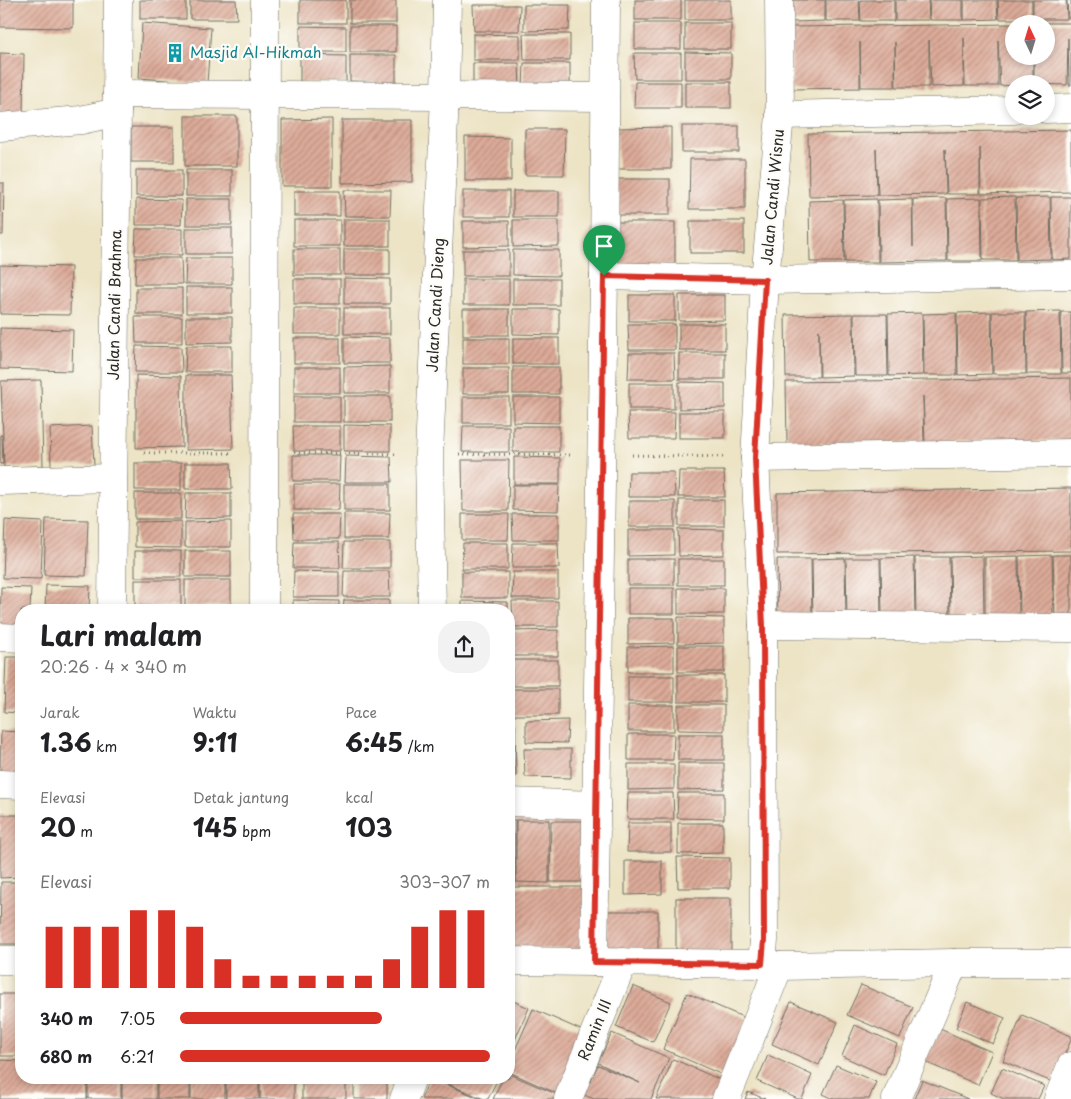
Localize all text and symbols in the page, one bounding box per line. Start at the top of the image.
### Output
north arrow [1005,15,1055,65]
map controls [1005,15,1055,125]
place label: Masjid Al-Hikmah [190,40,322,63]
building icon: Masjid Al-Hikmah [164,42,186,64]
button: layers [1005,75,1055,125]
street label: Jalan Candi Wisnu [754,128,789,266]
pin [583,225,625,276]
street label: Jalan Candi Brahma [101,229,126,380]
icon: arrive [590,232,618,260]
street label: Jalan Candi Dieng [419,237,450,373]
text: Lari malam [40,613,203,656]
button: share [438,621,490,673]
text: 20:26 · 4 × 340 m [40,654,187,678]
text: Jarak [40,702,80,723]
text: Waktu [193,702,237,723]
text: Pace [345,702,377,723]
text: 1.36 [40,723,92,761]
text: 9:11 [193,723,238,761]
text: 6:45 [345,723,403,761]
text: km [92,736,117,757]
text: /km [403,736,435,757]
text: Elevasi [40,787,86,808]
text: Detak jantung [193,787,289,808]
text: kcal [345,787,373,808]
text: 20 [40,808,76,846]
text: 145 [193,808,238,846]
text: 103 [345,808,392,846]
text: m [76,821,93,842]
text: bpm [238,821,271,842]
text: Elevasi [40,869,92,893]
text: 303–307 m [399,869,490,893]
street label: Ramin III [571,995,616,1064]
text: 340 m [40,1006,93,1030]
text: 7:05 [120,1006,155,1030]
text: 680 m [40,1044,92,1068]
text: 6:21 [120,1044,154,1068]

